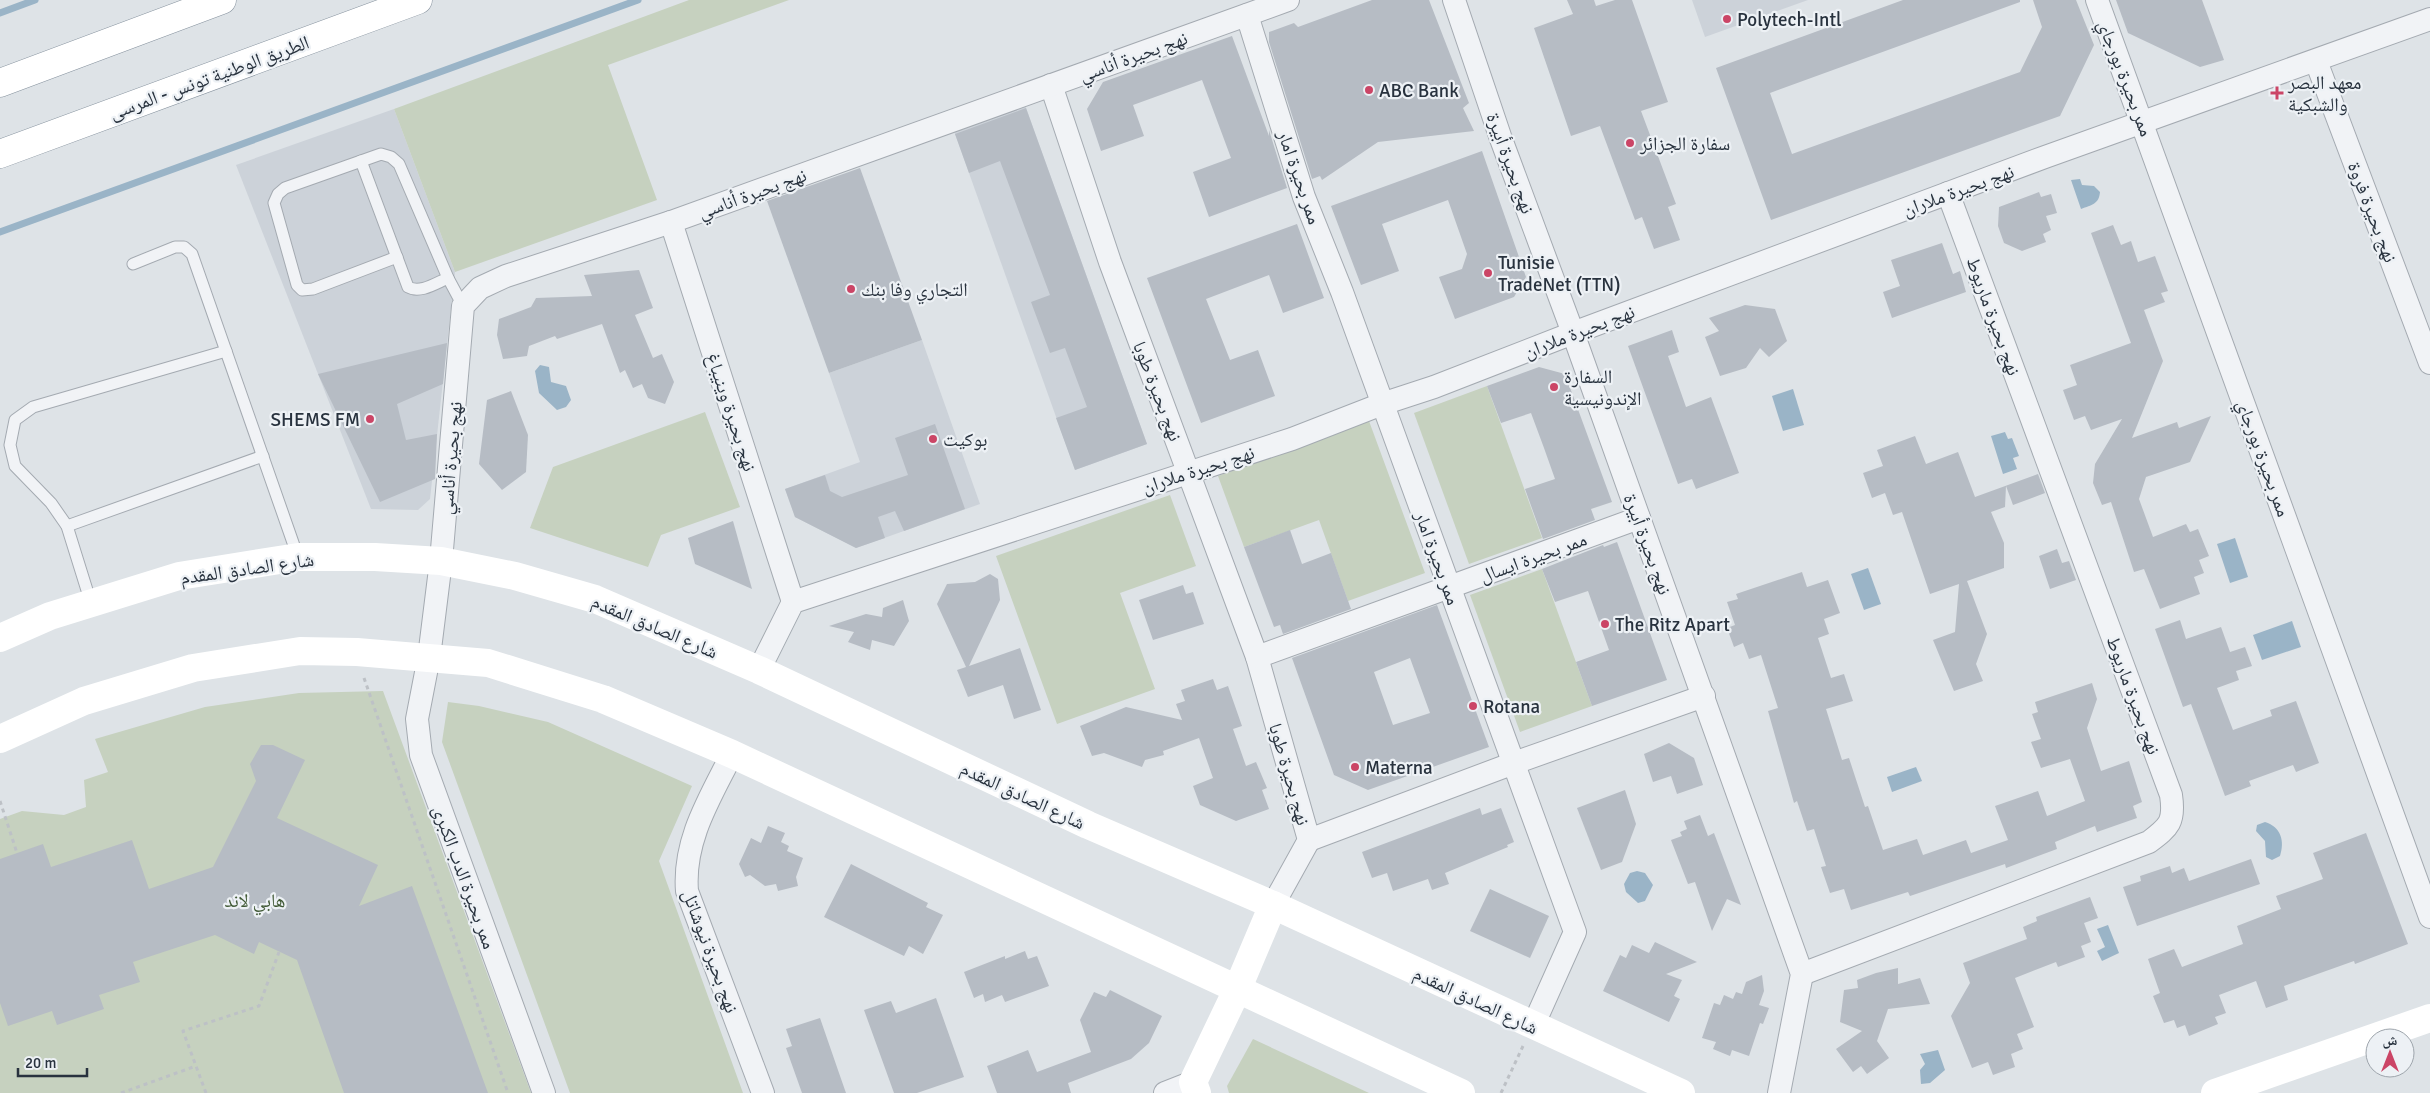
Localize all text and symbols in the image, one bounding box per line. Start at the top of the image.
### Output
place label: Polytech-Intl [1737,8,1842,32]
marker: Polytech-Intl [1721,13,1733,25]
street label: ممر بحيرة بورجاي [2089,17,2158,141]
street label: نهج بحيرة أناسي [1076,26,1192,90]
street label: الطريق الوطنية تونس - المرسى [106,31,312,125]
place label: معهد البصر والشبكية [2287,71,2362,117]
place label: ABC Bank [1379,79,1459,103]
marker: ABC Bank [1363,84,1375,96]
marker: معهد البصر والشبكية [2270,86,2284,100]
street label: نهج بحيرة أبيرة [1481,110,1539,217]
street label: ممر بحيرة امار [1271,126,1326,228]
place label: سفارة الجزائر [1639,132,1730,156]
marker: سفارة الجزائر [1624,137,1636,149]
street label: نهج بحيرة فروة [2342,159,2402,266]
street label: نهج بحيرة ملاران [1899,160,2017,222]
street label: نهج بحيرة أناسي [695,163,811,227]
place label: Tunisie TradeNet (TTN) [1498,251,1620,297]
street label: نهج بحيرة ماريوط [1961,254,2026,379]
marker: Tunisie TradeNet (TTN) [1482,267,1494,279]
place label: التجاري وفا بنك [861,278,968,305]
marker: التجاري وفا بنك [845,283,857,295]
street label: نهج بحيرة ملاران [1521,300,1638,364]
street label: نهج بحيرة طوبا [1127,338,1187,445]
street label: نهج بحيرة وينيباغ [701,350,762,475]
place label: السفارة الإندونيسية [1564,365,1642,411]
marker: السفارة الإندونيسية [1548,381,1560,393]
street label: ممر بحيرة بورجاي [2228,397,2295,521]
street label: نهج بحيرة أناسي [434,400,471,516]
place label: SHEMS FM [271,408,360,432]
marker: SHEMS FM [364,413,376,425]
place label: بوكيت [943,428,987,452]
marker: بوكيت [927,433,939,445]
street label: نهج بحيرة ملاران [1139,440,1258,499]
street label: نهج بحيرة أبيرة [1618,491,1676,598]
street label: ممر بحيرة امار [1409,507,1465,609]
street label: ممر بحيرة ايسال [1476,527,1590,588]
street label: شارع الصادق المقدم [179,548,316,591]
street label: شارع الصادق المقدم [587,590,721,665]
place label: The Ritz Apart [1615,613,1730,637]
marker: The Ritz Apart [1599,618,1611,630]
street label: نهج بحيرة ماريوط [2101,633,2166,758]
place label: Rotana [1483,695,1540,719]
marker: Rotana [1467,700,1479,712]
street label: نهج بحيرة طوبا [1263,720,1315,828]
place label: Materna [1365,756,1433,780]
street label: شارع الصادق المقدم [956,757,1089,836]
marker: Materna [1349,761,1361,773]
street label: ممر بحيرة الدب الكبرى [427,802,501,953]
street label: نهج بحيرة نيوشاتل [677,886,744,1016]
park label: هابي لاند [225,889,286,916]
street label: شارع الصادق المقدم [1409,962,1542,1041]
north arrow [2365,1028,2415,1078]
text: ش [2383,1032,2398,1049]
scale bar [18,1046,86,1078]
text: 20 m [25,1054,56,1072]

